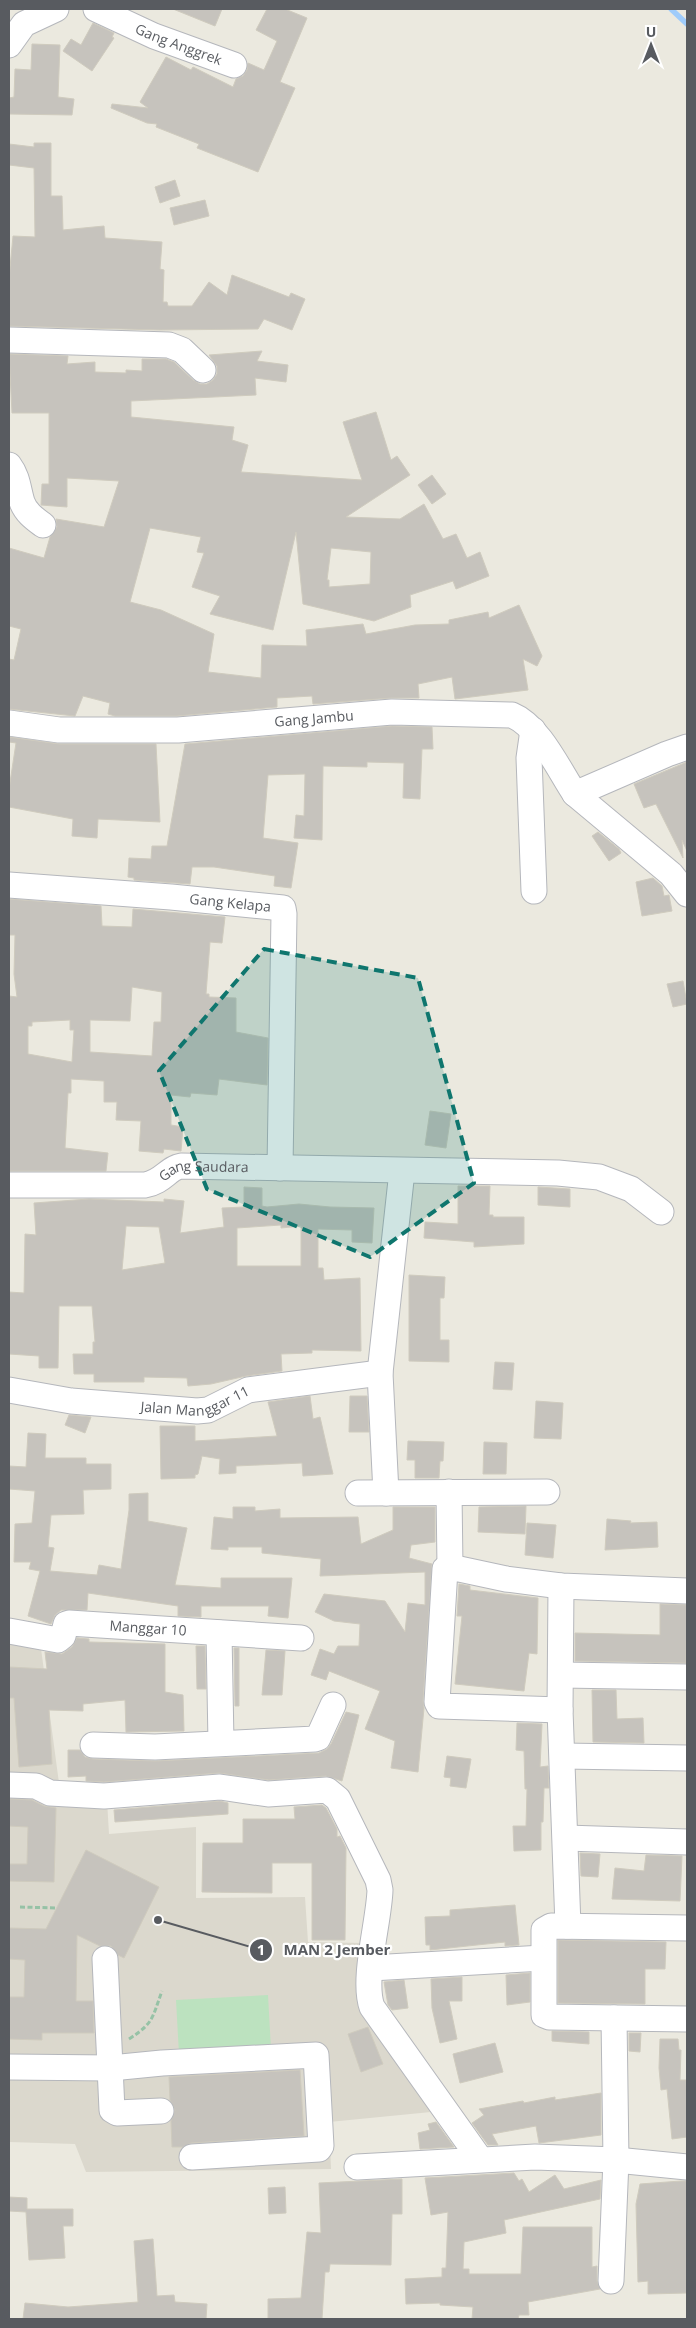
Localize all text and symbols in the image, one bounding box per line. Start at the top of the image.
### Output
street label: Gang Anggrek [132,19,225,69]
north arrow [626,20,676,70]
text: U [646,22,656,41]
street label: Gang Jambu [274,705,354,731]
street label: Gang Kelapa [189,889,272,916]
street label: Gang Saudara [154,1156,249,1185]
street label: Jalan Manggar 11 [138,1381,252,1420]
street label: Manggar 10 [109,1616,187,1640]
callout: MAN 2 Jember [248,1935,400,1965]
text: 1 [257,1939,265,1959]
text: MAN 2 Jember [284,1939,391,1959]

